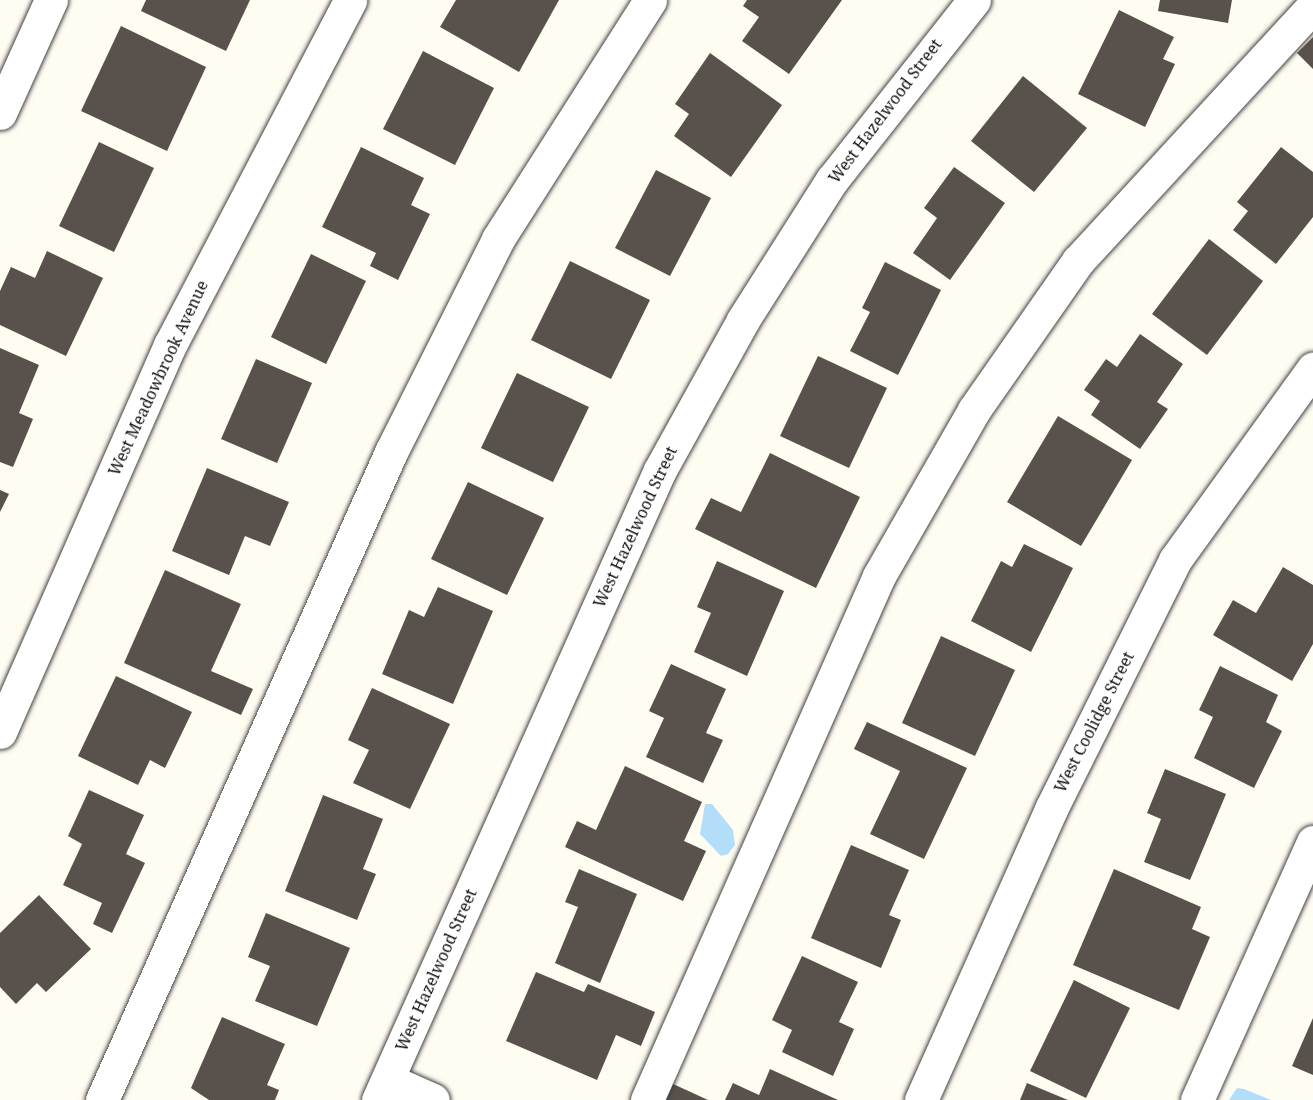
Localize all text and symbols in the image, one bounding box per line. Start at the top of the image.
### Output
street label: West Hazelwood Street [824,35,946,187]
street label: West Meadowbrook Avenue [104,277,212,479]
street label: West Hazelwood Street [589,443,681,611]
street label: West Coolidge Street [1050,648,1138,796]
street label: West Hazelwood Street [392,886,480,1054]

